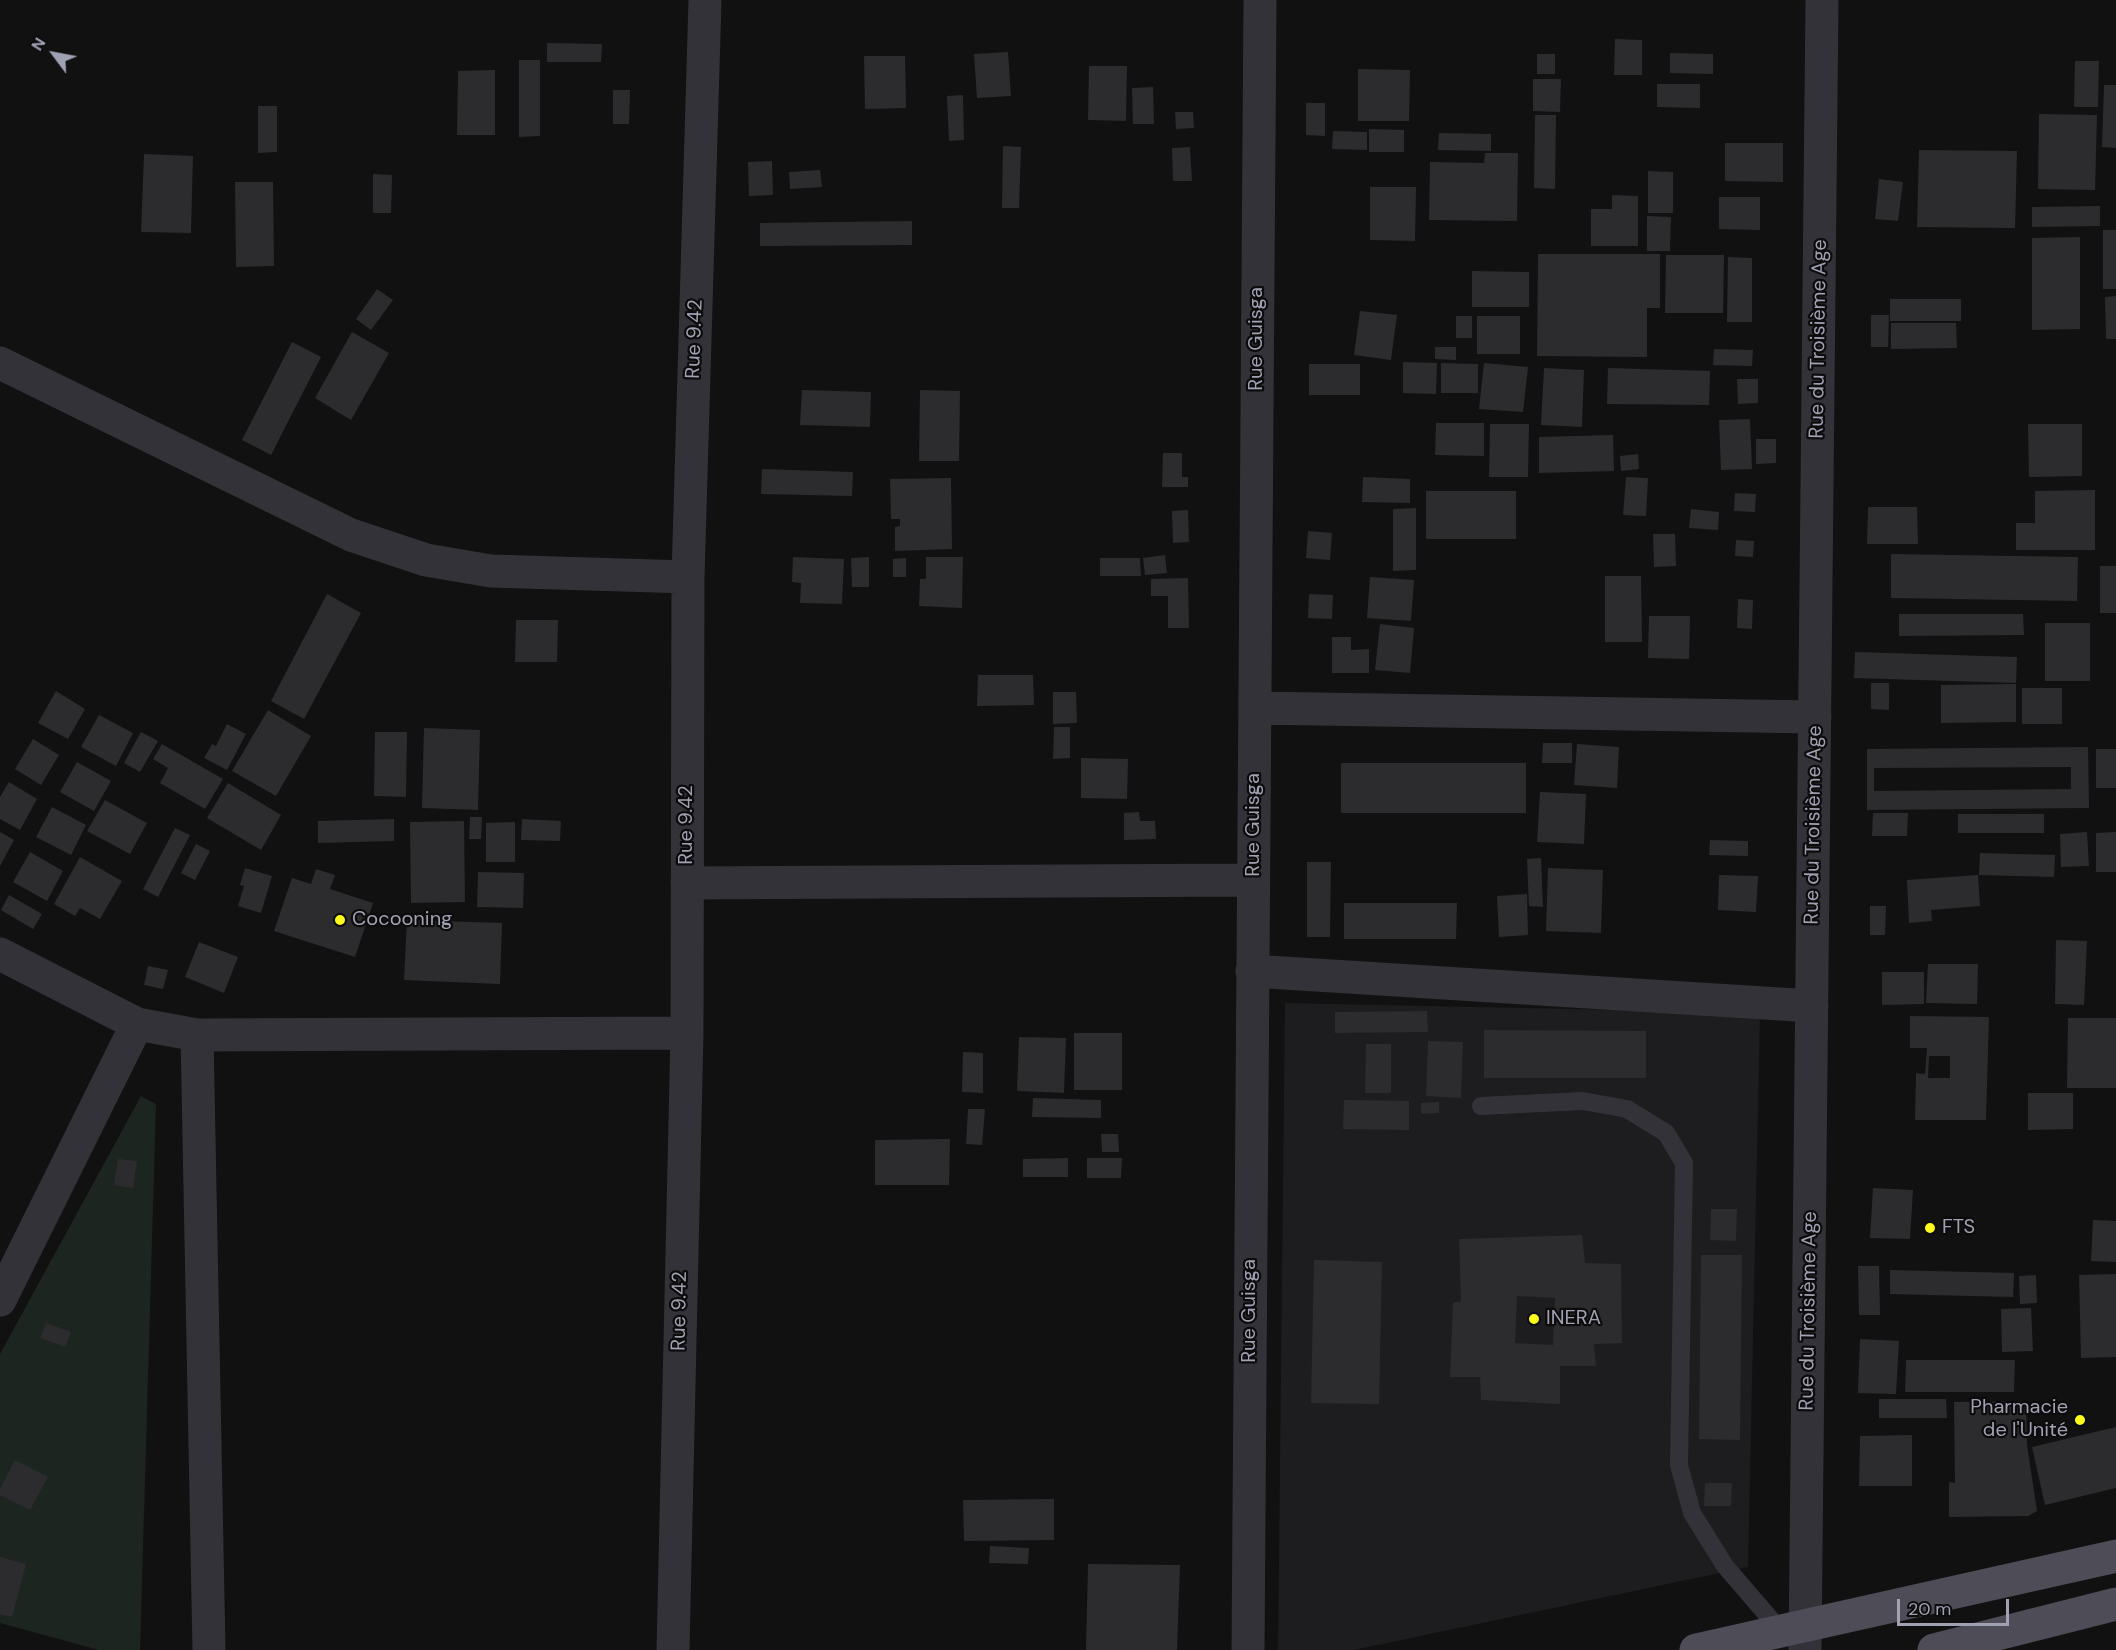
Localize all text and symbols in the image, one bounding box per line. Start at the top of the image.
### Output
north arrow [24,24,84,84]
text: N [26,34,50,55]
street label: Rue du Troisième Age [1805,239,1833,439]
street label: Rue Guisga [1245,287,1269,391]
street label: Rue 9.42 [682,299,708,379]
street label: Rue du Troisième Age [1800,725,1828,925]
street label: Rue Guisga [1242,773,1266,877]
street label: Rue 9.42 [675,785,699,865]
place label: Cocooning [352,908,452,932]
marker: Cocooning [333,913,347,927]
street label: Rue du Troisième Age [1795,1211,1823,1411]
place label: FTS [1942,1216,1975,1240]
marker: FTS [1923,1221,1937,1235]
street label: Rue Guisga [1238,1259,1262,1363]
street label: Rue 9.42 [667,1271,693,1351]
place label: INERA [1546,1307,1601,1331]
marker: INERA [1527,1312,1541,1326]
place label: Pharmacie de l'Unité [1970,1396,2068,1443]
marker: Pharmacie de l'Unité [2073,1413,2087,1427]
scale bar [1900,1587,2012,1625]
text: 20 m [1908,1597,1951,1621]

